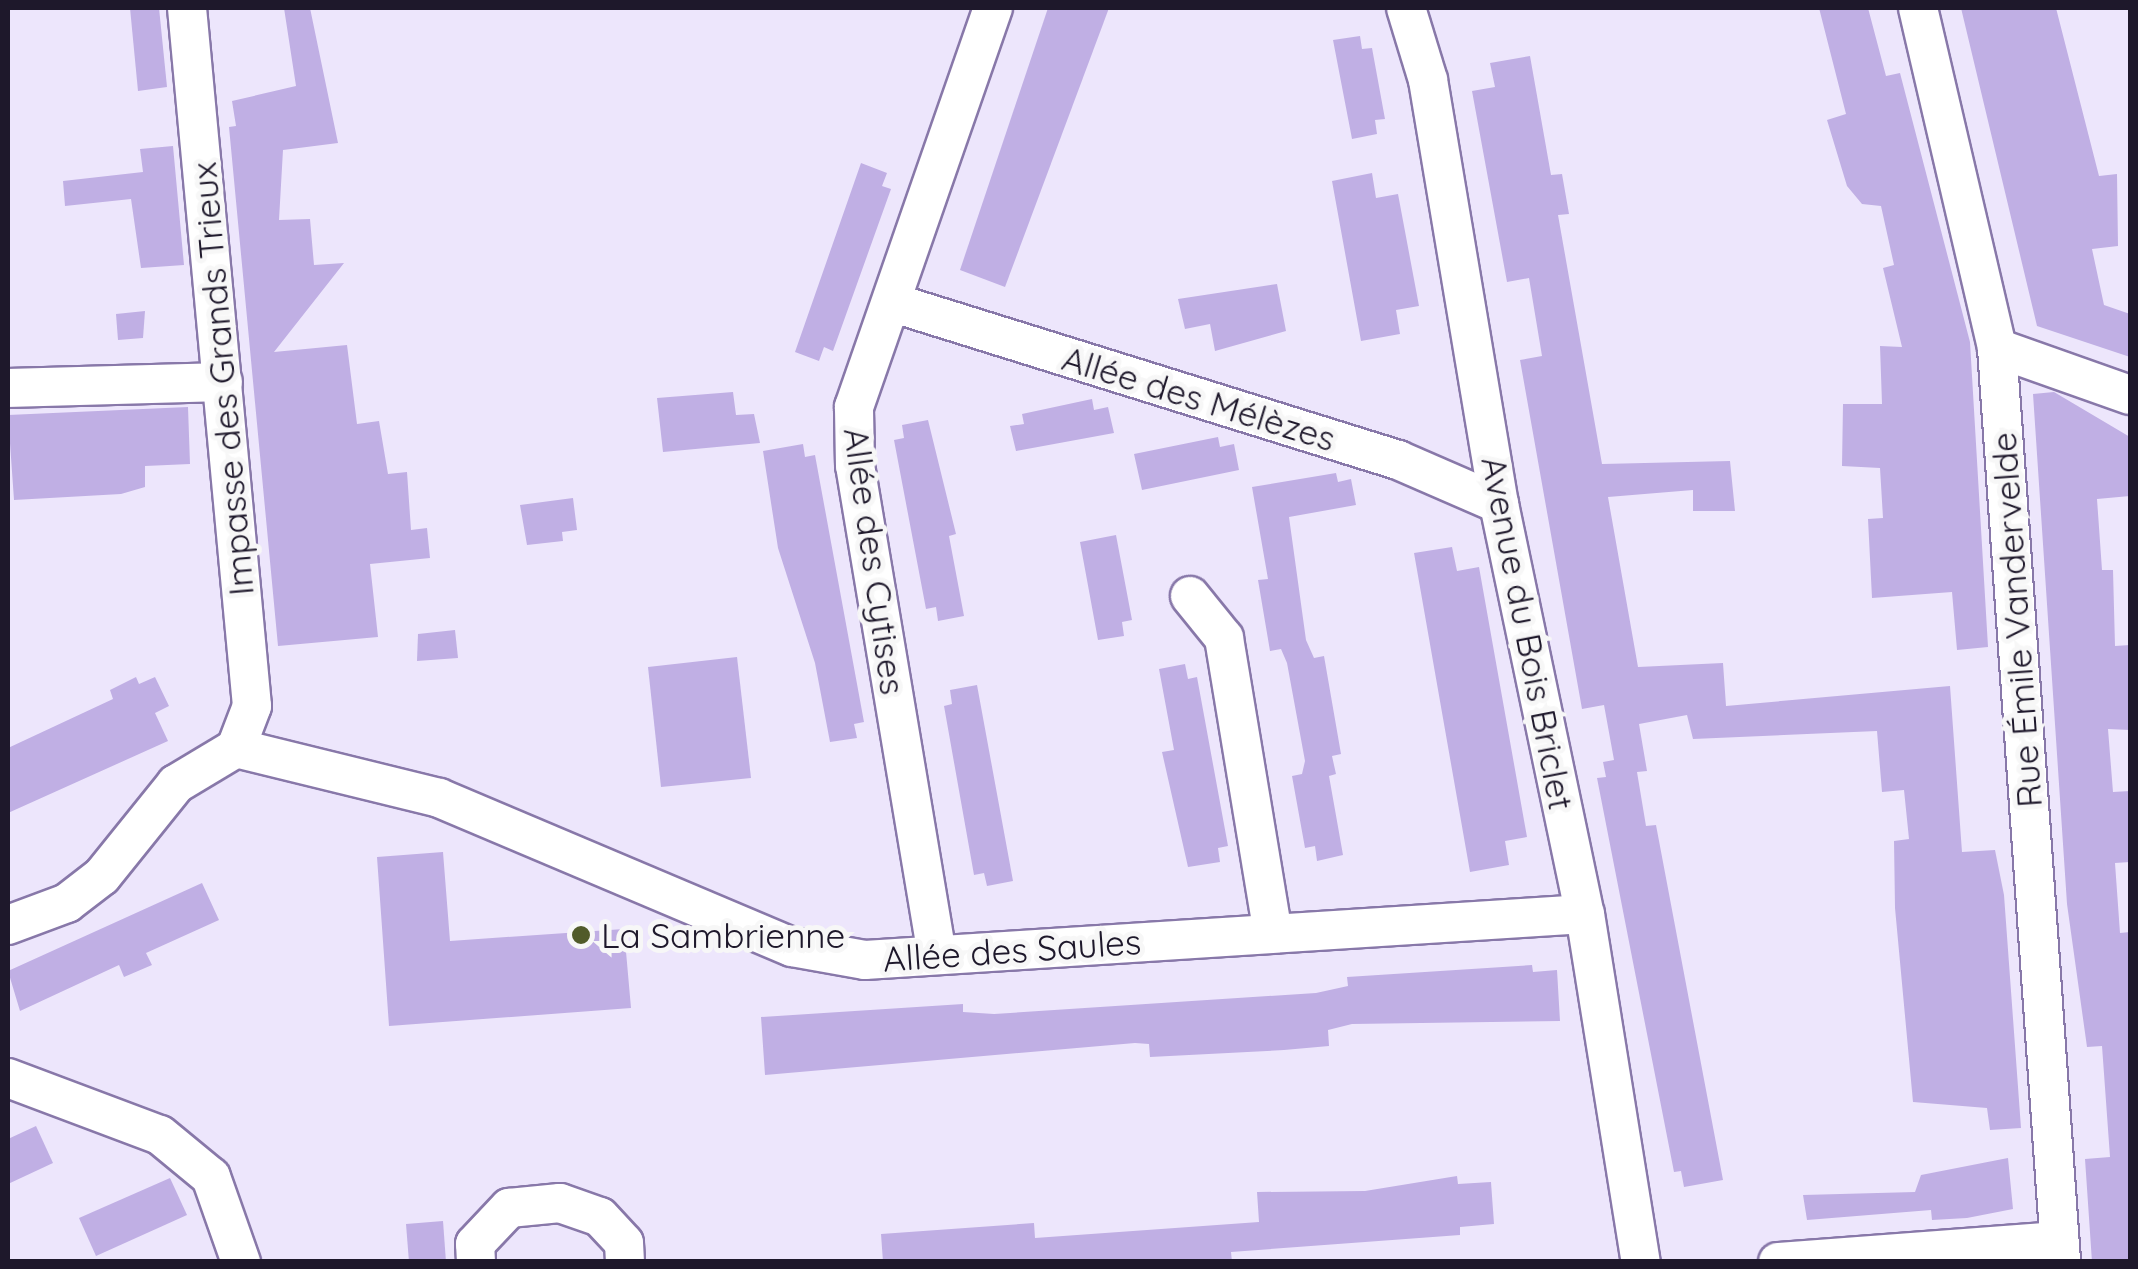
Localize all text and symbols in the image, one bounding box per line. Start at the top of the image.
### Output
street label: Impasse des Grands Trieux [182,161,262,597]
street label: Allée des Mélèzes [1057,337,1341,459]
street label: Allée des Cytises [835,425,915,697]
street label: Rue Émile Vandervelde [1982,431,2050,809]
street label: Avenue du Bois Briclet [1473,453,1583,813]
place label: La Sambrienne [601,914,845,956]
street label: Allée des Saules [881,920,1143,980]
marker: La Sambrienne [570,924,592,946]

